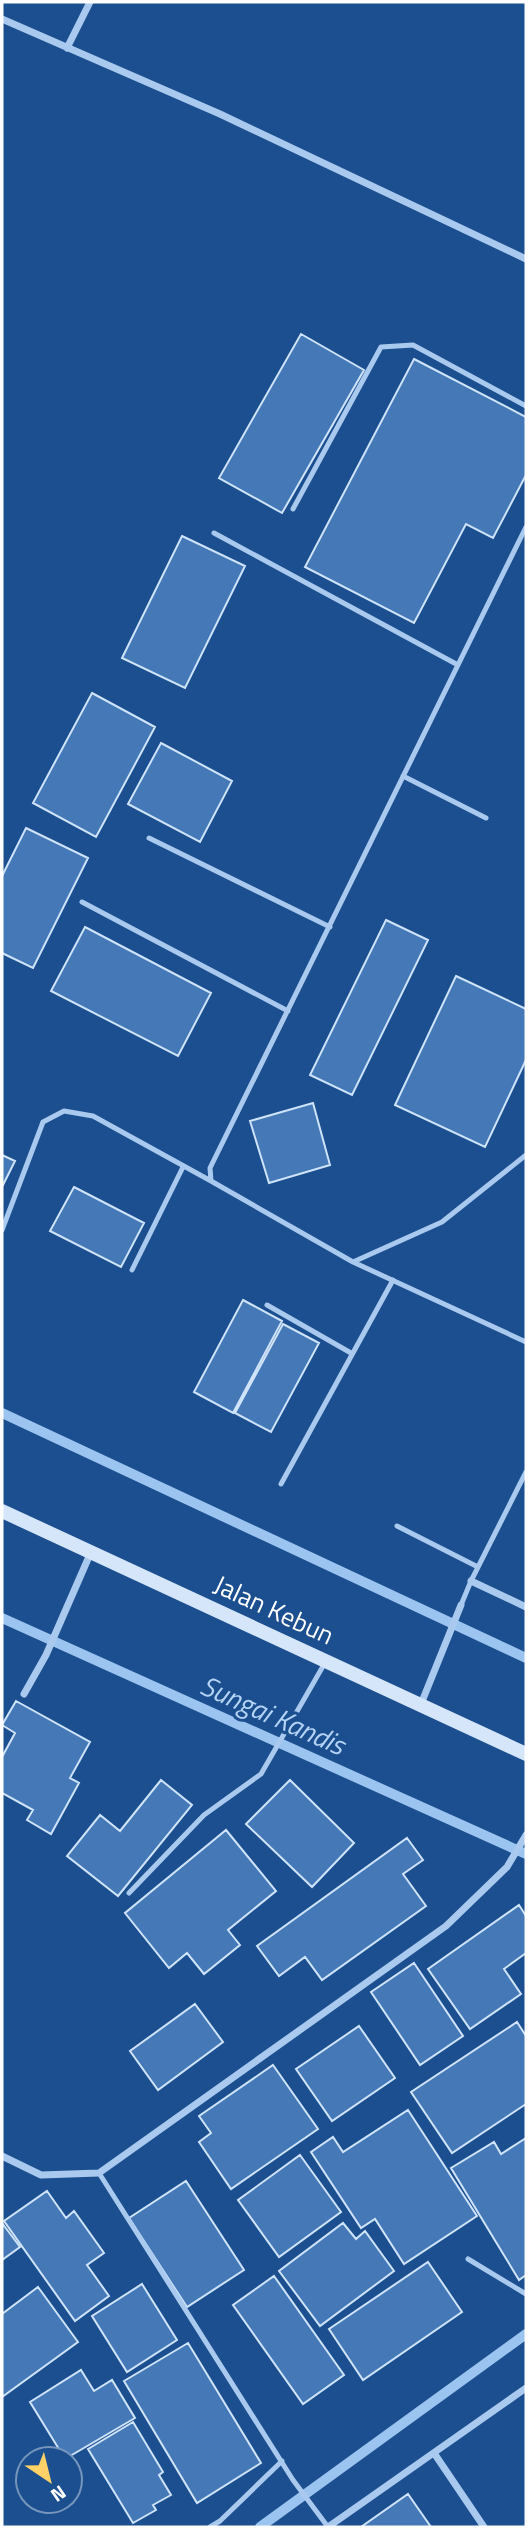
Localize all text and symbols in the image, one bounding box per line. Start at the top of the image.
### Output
street label: Jalan Kebun [208,1565,341,1654]
water label: Sungai Kandis [194,1663,354,1766]
north arrow [14,2445,84,2515]
text: N [45,2479,73,2510]

